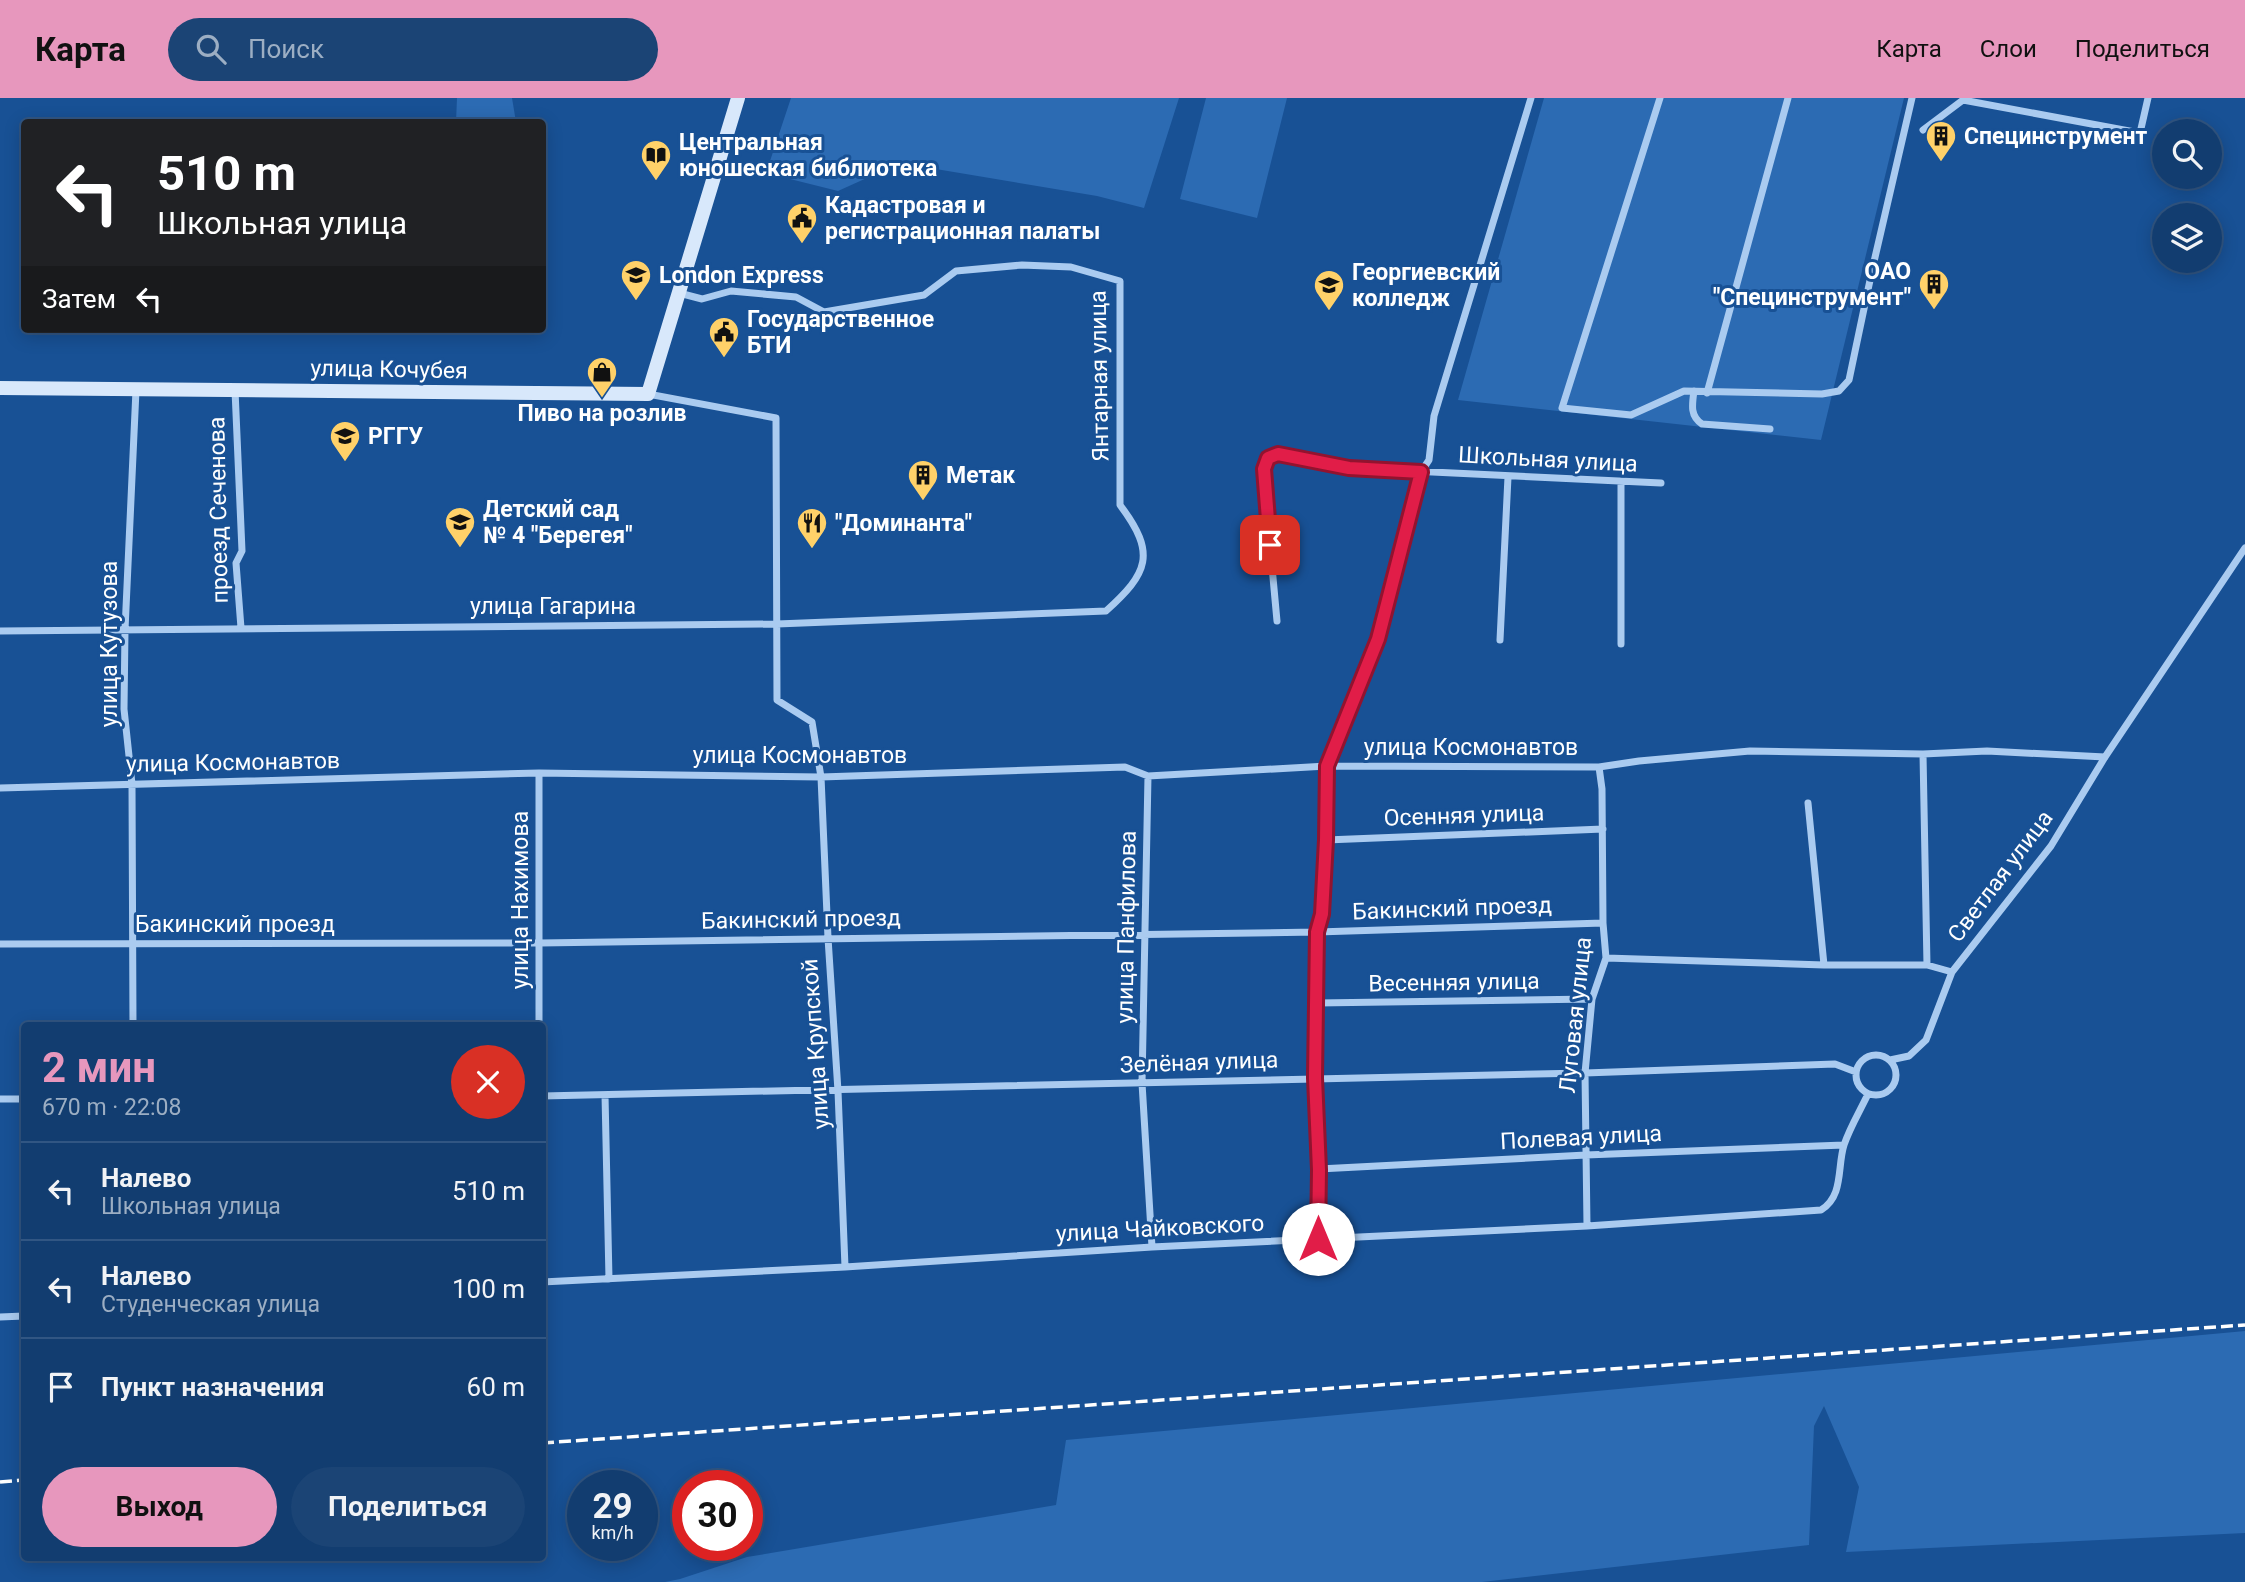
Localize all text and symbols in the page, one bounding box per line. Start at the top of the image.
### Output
search box [168,18,658,81]
text: Карта [35,30,126,69]
icon: search [192,30,230,68]
text: Поиск [248,34,324,64]
text: Карта [1876,35,1942,63]
text: Слои [1980,35,2037,63]
text: Поделиться [2075,35,2210,63]
building icon: Специнструмент [1924,119,1958,163]
map controls [2152,119,2222,273]
button: search [2152,119,2222,189]
place label: Специнструмент [1964,123,2148,150]
place label: Центральная юношеская библиотека [679,129,937,182]
library icon: Центральная юношеская библиотека [639,138,673,182]
text: 510 m [157,145,296,202]
icon: left [42,147,133,238]
place label: Кадастровая и регистрационная палаты [825,192,1100,245]
public building icon: Кадастровая и регистрационная палаты [785,201,819,245]
button: layers [2152,203,2222,273]
text: Школьная улица [157,204,407,242]
school or university icon: London Express [619,258,653,302]
place label: ОАО "Специнструмент" [1713,258,1911,311]
place label: Георгиевский колледж [1352,259,1500,312]
place label: London Express [659,262,824,289]
building icon: ОАО "Специнструмент" [1917,267,1951,311]
school or university icon: Георгиевский колледж [1312,268,1346,312]
icon: left [130,280,168,318]
text: Затем [42,284,116,314]
street label: Янтарная улица [1085,290,1114,462]
place label: Государственное БТИ [747,306,934,359]
public building icon: Государственное БТИ [707,315,741,359]
street label: улица Кочубея [310,355,468,384]
shop icon: Пиво на розлив [585,355,619,399]
place label: Пиво на розлив [518,400,686,427]
street label: проезд Сеченова [203,416,234,604]
school or university icon: РГГУ [328,419,362,463]
place label: РГГУ [368,423,423,450]
street label: Школьная улица [1457,441,1638,478]
building icon: Метак [906,458,940,502]
place label: Метак [946,462,1015,489]
place label: Детский сад № 4 "Берегея" [483,496,633,549]
school or university icon: Детский сад № 4 "Берегея" [443,505,477,549]
restaurant icon: "Доминанта" [795,506,829,550]
place label: "Доминанта" [835,510,972,537]
pin [1240,515,1300,575]
icon: arrive [1251,526,1289,564]
street label: улица Кутузова [96,561,123,727]
street label: улица Гагарина [470,593,636,620]
street label: улица Космонавтов [1364,734,1578,761]
street label: улица Космонавтов [693,742,907,769]
street label: улица Космонавтов [126,747,340,778]
street label: Осенняя улица [1383,799,1545,832]
street label: Светлая улица [1942,805,2059,947]
street label: улица Нахимова [507,811,534,989]
street label: улица Панфилова [1111,830,1142,1024]
street label: Бакинский проезд [1352,892,1552,925]
street label: Бакинский проезд [701,904,901,935]
street label: Бакинский проезд [135,911,335,938]
street label: Луговая улица [1554,936,1597,1094]
street label: улица Крупской [796,958,835,1130]
street label: Весенняя улица [1368,968,1540,997]
text: 2 мин [42,1043,156,1092]
button: close [451,1045,525,1119]
street label: Зелёная улица [1119,1046,1279,1079]
text: 670 m · 22:08 [42,1094,181,1121]
street label: Полевая улица [1499,1120,1663,1155]
text: Налево [101,1163,191,1193]
icon: left [42,1172,80,1210]
text: 510 m [452,1176,525,1206]
text: Школьная улица [101,1193,281,1220]
position arrow [1281,1202,1355,1276]
street label: улица Чайковского [1055,1210,1265,1247]
text: Налево [101,1261,191,1291]
icon: left [42,1270,80,1308]
text: 100 m [452,1274,525,1304]
text: Студенческая улица [101,1291,320,1318]
icon: arrive [42,1368,80,1406]
text: Пункт назначения [101,1372,325,1402]
text: 60 m [467,1372,525,1402]
button: Выход [42,1467,277,1547]
button: Поделиться [291,1467,525,1547]
speed limit sign: 30 [672,1470,763,1561]
text: 29 [592,1486,633,1527]
text: km/h [591,1522,634,1543]

